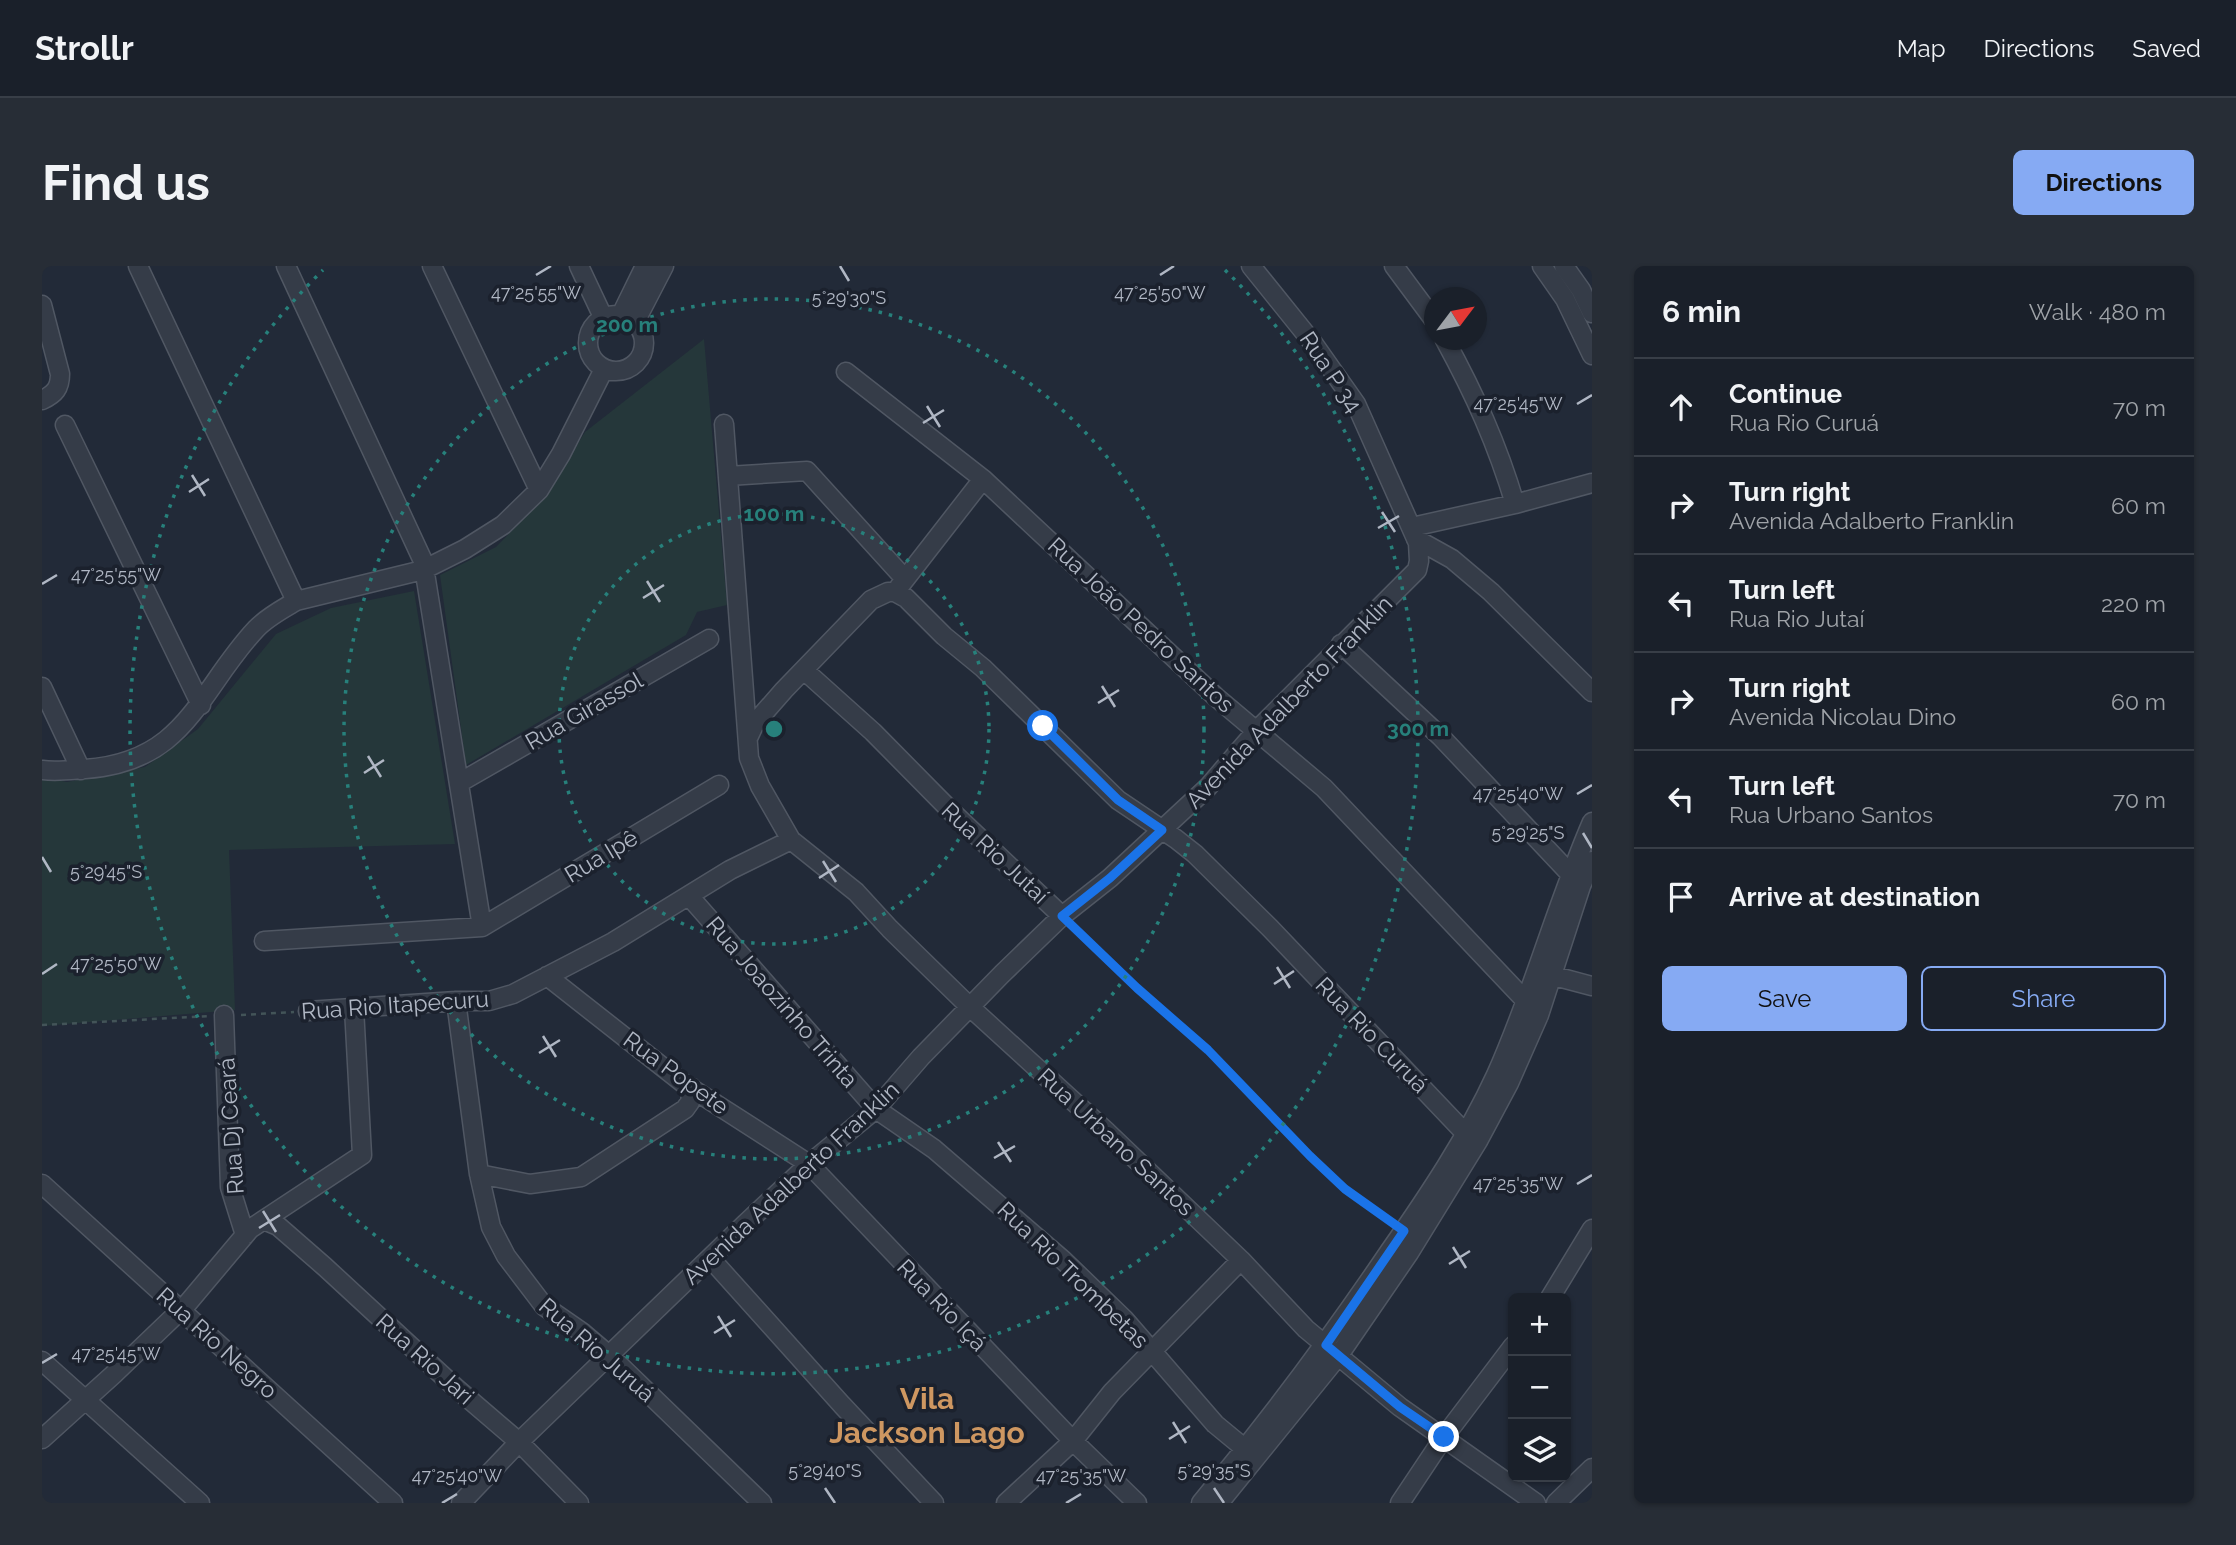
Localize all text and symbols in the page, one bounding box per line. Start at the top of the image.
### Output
text: Strollr [35,29,134,68]
text: Map [1897,34,1946,63]
text: Directions [1984,34,2094,63]
text: Saved [2132,34,2201,63]
button: Directions [2013,150,2194,215]
text: Find us [42,154,210,211]
text: 47°25'55"W [491,282,581,303]
text: 47°25'50"W [1114,282,1206,303]
text: 5°29'30"S [812,287,886,308]
north arrow [1424,287,1487,350]
text: 6 min [1662,294,1741,329]
text: Walk · 480 m [2029,298,2166,325]
text: 200 m [596,312,658,337]
street label: Rua P 34 [1295,326,1368,417]
text: Continue [1729,379,1842,409]
icon: ahead [1662,388,1700,426]
text: 47°25'45"W [1473,393,1563,414]
text: 70 m [2113,394,2166,421]
text: Rua Rio Curuá [1729,409,1879,436]
text: Turn right [1729,477,1850,507]
icon: right [1662,486,1700,524]
text: 60 m [2111,492,2166,519]
text: 100 m [744,501,804,526]
text: Avenida Adalberto Franklin [1729,507,2014,534]
street label: Rua João Pedro Santos [1043,532,1240,718]
text: 47°25'55"W [71,564,161,585]
text: Turn left [1729,575,1835,605]
icon: left [1662,584,1700,622]
street label: Avenida Adalberto Franklin [1180,590,1397,814]
text: 220 m [2101,590,2166,617]
text: Rua Rio Jutaí [1729,605,1865,632]
street label: Rua Girassol [520,666,648,755]
text: Turn right [1729,673,1850,703]
icon: right [1662,682,1700,720]
text: 60 m [2111,688,2166,715]
text: Avenida Nicolau Dino [1729,703,1956,730]
route start [1027,710,1058,741]
text: 300 m [1387,716,1449,741]
centre of rings [762,717,786,741]
text: Turn left [1729,771,1835,801]
icon: left [1662,780,1700,818]
text: 47°25'40"W [1473,783,1563,804]
text: 70 m [2113,786,2166,813]
street label: Rua Rio Jutaí [937,797,1055,909]
text: Rua Urbano Santos [1729,801,1933,828]
text: 5°29'25"S [1491,822,1565,843]
street label: Rua Ipê [559,823,642,888]
text: 5°29'45"S [70,861,142,882]
icon: arrive [1662,878,1700,916]
text: Arrive at destination [1729,882,1980,912]
street label: Rua Joaozinho Trinta [701,911,864,1093]
text: 47°25'50"W [70,953,162,974]
button: Save [1662,966,1907,1031]
button: Share [1921,966,2166,1031]
street label: Rua Rio Curuá [1311,971,1434,1098]
street label: Rua Rio Itapecuru [300,984,490,1025]
street label: Rua Popete [618,1025,734,1120]
street label: Rua Dj Ceará [212,1057,249,1195]
street label: Rua Urbano Santos [1033,1062,1200,1221]
street label: Avenida Adalberto Franklin [677,1076,904,1290]
text: 47°25'35"W [1473,1173,1563,1194]
street label: Rua Rio Trombetas [992,1196,1154,1354]
street label: Rua Rio Içá [892,1253,993,1356]
street label: Rua Rio Negro [151,1281,283,1404]
street label: Rua Rio Juruá [534,1292,661,1407]
map controls [1508,1293,1571,1482]
button: + [1508,1293,1571,1356]
street label: Rua Rio Jari [371,1308,480,1410]
text: 47°25'45"W [71,1343,161,1364]
button: − [1508,1356,1571,1419]
district label: Vila Jackson Lago [829,1381,1025,1450]
button: layers [1508,1419,1571,1482]
route end [1428,1421,1459,1452]
text: 5°29'40"S [788,1460,862,1481]
text: 5°29'35"S [1177,1460,1251,1481]
text: 47°25'40"W [412,1465,502,1486]
text: 47°25'35"W [1036,1465,1126,1486]

